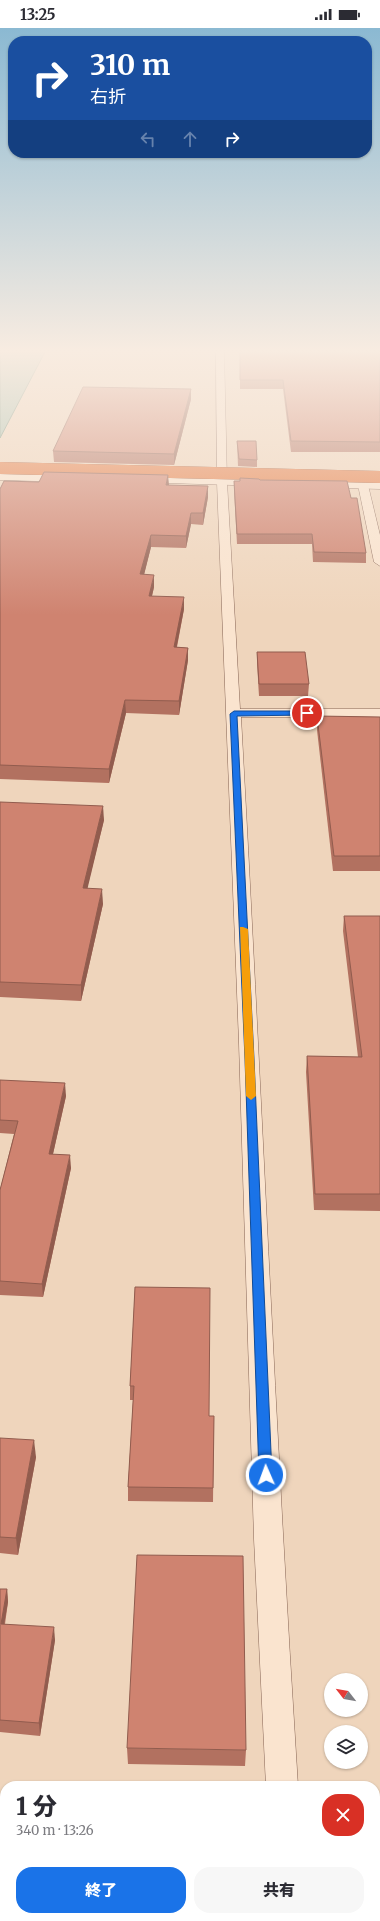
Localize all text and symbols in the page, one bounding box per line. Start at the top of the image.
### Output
text: 13:25 [20,5,56,24]
text: 310 m [90,47,170,83]
icon: right [24,52,76,104]
text: 右折 [90,85,126,108]
icon: left [137,128,159,150]
icon: ahead [179,128,201,150]
icon: right [221,128,243,150]
pin [290,696,324,730]
icon: arrive [296,702,318,724]
position arrow [245,1454,287,1496]
north arrow [324,1673,368,1717]
map controls [324,1673,368,1769]
button: layers [324,1725,368,1769]
text: 1 分 [16,1791,57,1822]
button: close [322,1794,364,1836]
text: 340 m · 13:26 [16,1822,94,1839]
button: 終了 [16,1867,186,1913]
button: 共有 [194,1867,364,1913]

